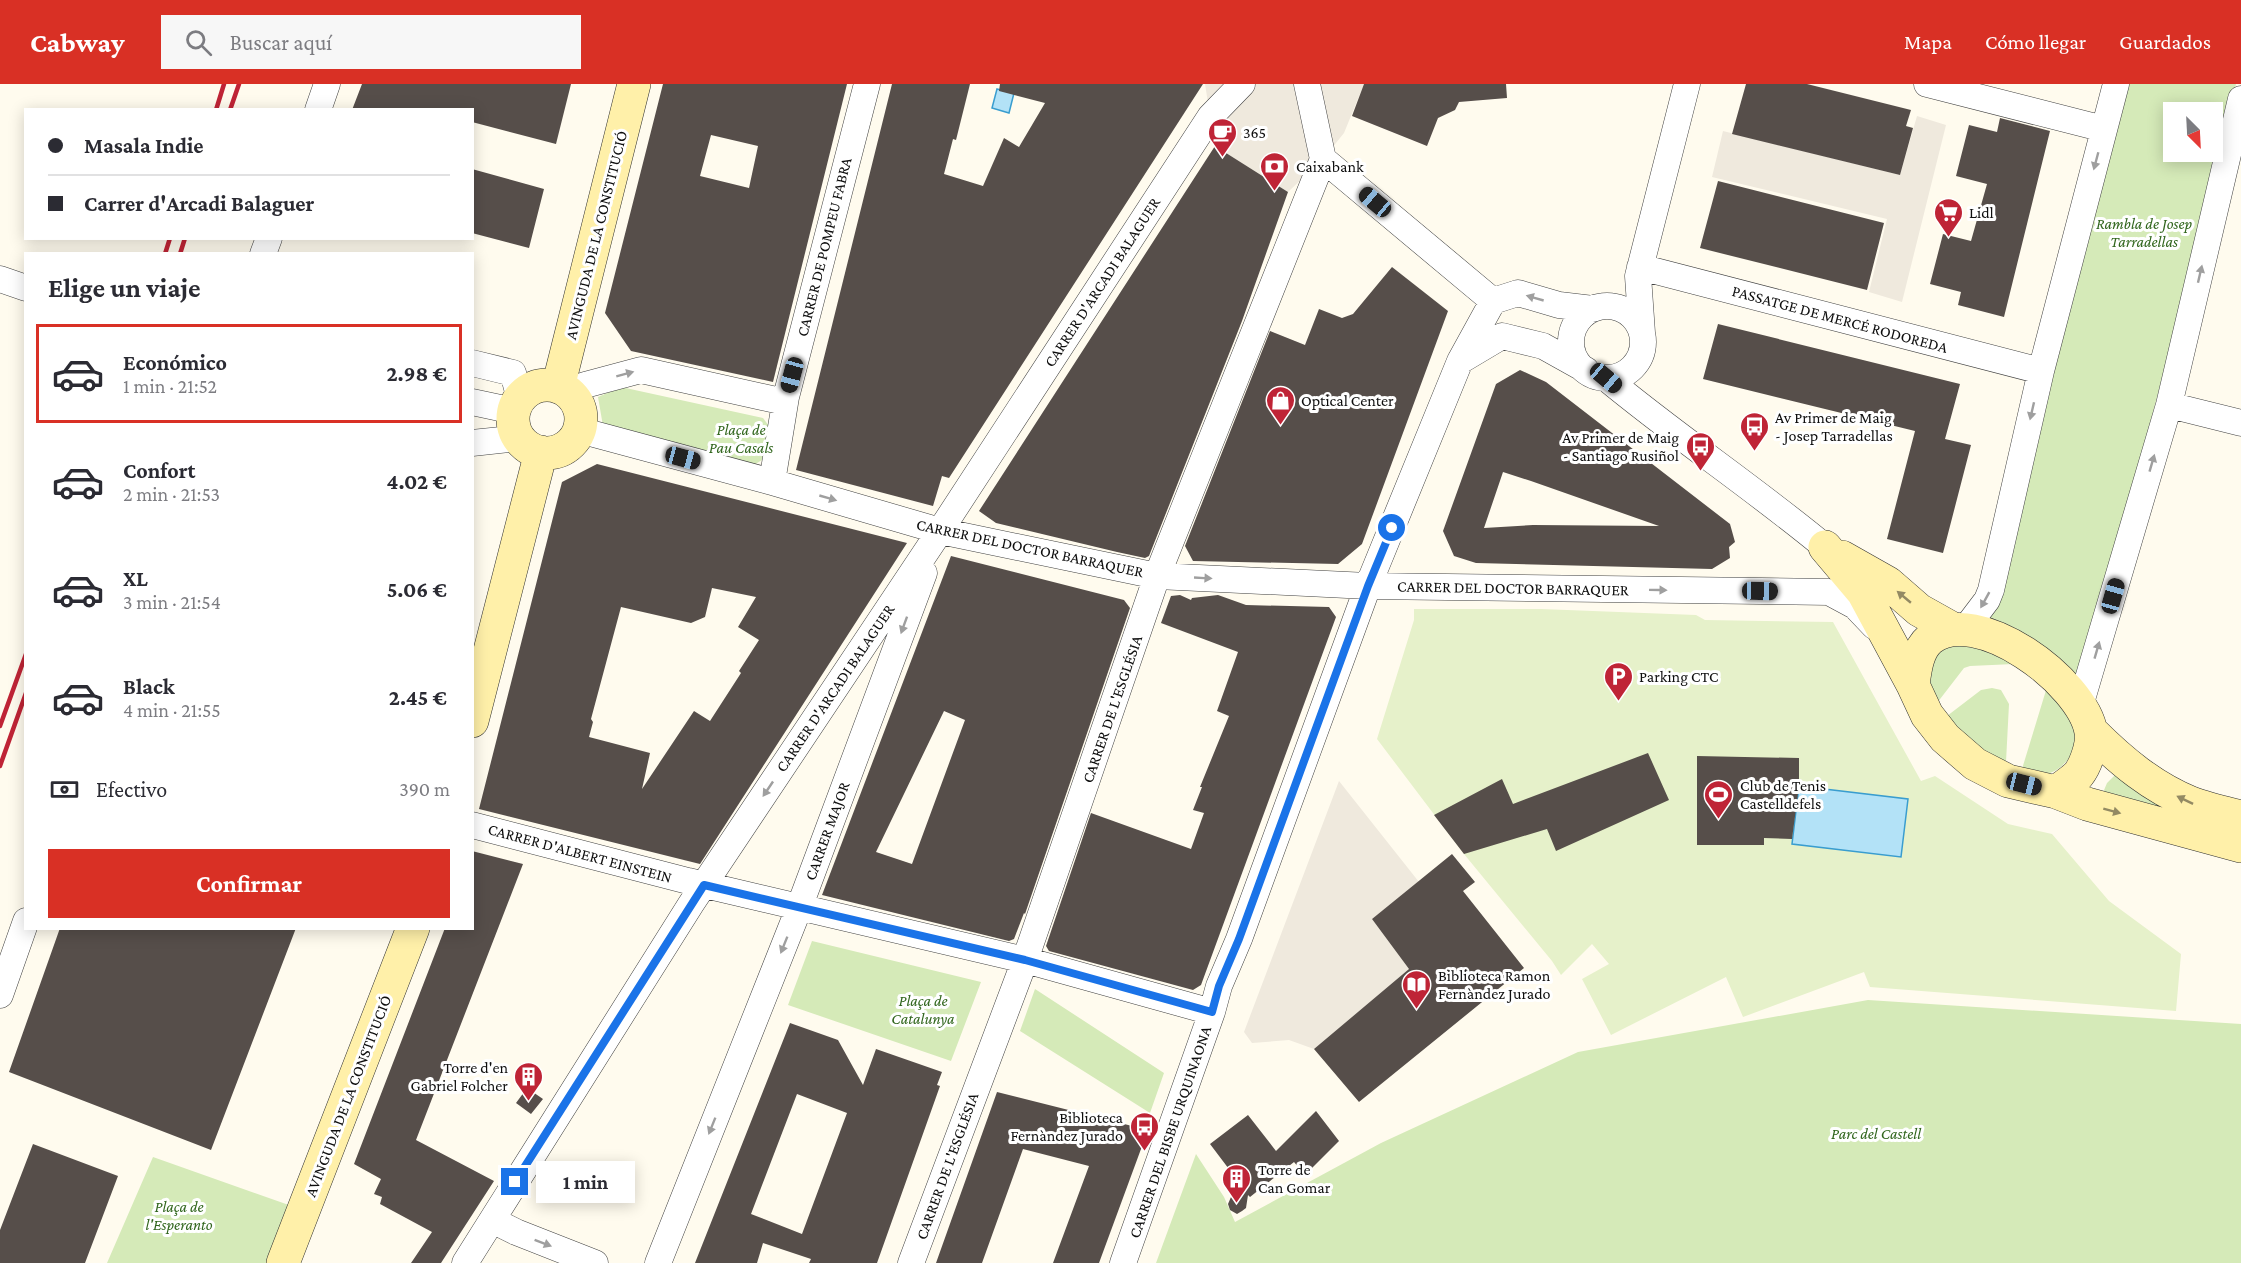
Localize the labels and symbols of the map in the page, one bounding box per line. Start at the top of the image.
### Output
north arrow [2163,102,2223,162]
cafe icon: 365 [1206,116,1238,158]
place label: 365 [1243,124,1266,141]
street label: AVINGUDA DE LA CONSTITUCIÓ [562,129,630,341]
bank icon: Caixabank [1259,150,1291,192]
one-way arrow [2091,152,2100,170]
street label: CARRER DE POMPEU FABRA [794,155,855,338]
place label: Caixabank [1296,158,1364,175]
car [1355,184,1395,220]
street label: CARRER D'ARCADI BALAGUER [1041,194,1163,370]
supermarket icon: Lidl [1932,196,1964,238]
place label: Lidl [1969,204,1994,221]
park label: Rambla de Josep Tarradellas [2096,215,2193,250]
one-way arrow [2196,265,2206,284]
street label: PASSATGE DE MERCÉ RODOREDA [1730,282,1951,356]
one-way arrow [1526,293,1544,302]
car [779,355,805,395]
car [1586,360,1626,396]
one-way arrow [616,369,634,379]
shop icon: Optical Center [1264,384,1296,426]
place label: Optical Center [1301,392,1394,410]
one-way arrow [2026,401,2036,420]
place label: Av Primer de Maig - Josep Tarradellas [1775,409,1893,445]
bus stop icon: Av Primer de Maig - Josep Tarradellas [1738,410,1770,452]
park label: Plaça de Pau Casals [709,421,773,456]
place label: Av Primer de Maig - Santiago Rusiñol [1562,429,1679,465]
bus stop icon: Av Primer de Maig - Santiago Rusiñol [1684,430,1716,472]
car [663,445,703,471]
one-way arrow [2148,454,2157,472]
one-way arrow [820,494,838,503]
route start [1378,514,1405,541]
street label: CARRER DEL DOCTOR BARRAQUER [915,516,1145,580]
one-way arrow [1194,574,1213,583]
car [2099,576,2127,616]
street label: CARRER DEL DOCTOR BARRAQUER [1397,577,1629,599]
car [1742,582,1778,600]
one-way arrow [1648,585,1667,594]
one-way arrow [1896,591,1912,604]
one-way arrow [1980,592,1990,609]
street label: CARRER D'ARCADI BALAGUER [772,601,898,775]
one-way arrow [899,616,909,634]
street label: CARRER DE L'ESGLÉSIA [1079,632,1146,785]
one-way arrow [2093,641,2102,659]
parking icon: Parking CTC [1602,660,1634,702]
place label: Parking CTC [1639,668,1718,686]
car [2004,771,2044,797]
place label: Club de Tenis Castelldefels [1740,777,1826,812]
sports icon: Club de Tenis Castelldefels [1703,778,1735,820]
street label: CARRER MAJOR [801,779,854,883]
one-way arrow [763,781,774,797]
one-way arrow [2177,795,2194,804]
one-way arrow [2103,806,2121,816]
street label: CARRER D'ALBERT EINSTEIN [486,820,674,886]
one-way arrow [779,936,788,954]
place label: Biblioteca Ramon Fernàndez Jurado [1438,967,1551,1003]
library icon: Biblioteca Ramon Fernàndez Jurado [1401,968,1433,1010]
park label: Plaça de Catalunya [891,992,955,1028]
street label: AVINGUDA DE LA CONSTITUCIÓ [302,993,394,1199]
street label: CARRER DEL BISBE URQUINAONA [1126,1023,1215,1240]
place label: Torre d'en Gabriel Folcher [411,1059,508,1094]
building icon: Torre d'en Gabriel Folcher [513,1060,545,1102]
street label: CARRER DE L'ESGLÉSIA [913,1089,982,1242]
place label: Biblioteca Fernàndez Jurado [1010,1109,1124,1145]
bus stop icon: Biblioteca Fernàndez Jurado [1128,1110,1160,1152]
one-way arrow [707,1117,716,1135]
park label: Parc del Castell [1831,1125,1922,1142]
callout: 1 min [536,1161,635,1203]
place label: Torre de Can Gomar [1258,1161,1331,1196]
building icon: Torre de Can Gomar [1221,1162,1253,1204]
route end [501,1168,528,1195]
park label: Plaça de l'Esperanto [145,1198,213,1234]
one-way arrow [534,1238,552,1248]

